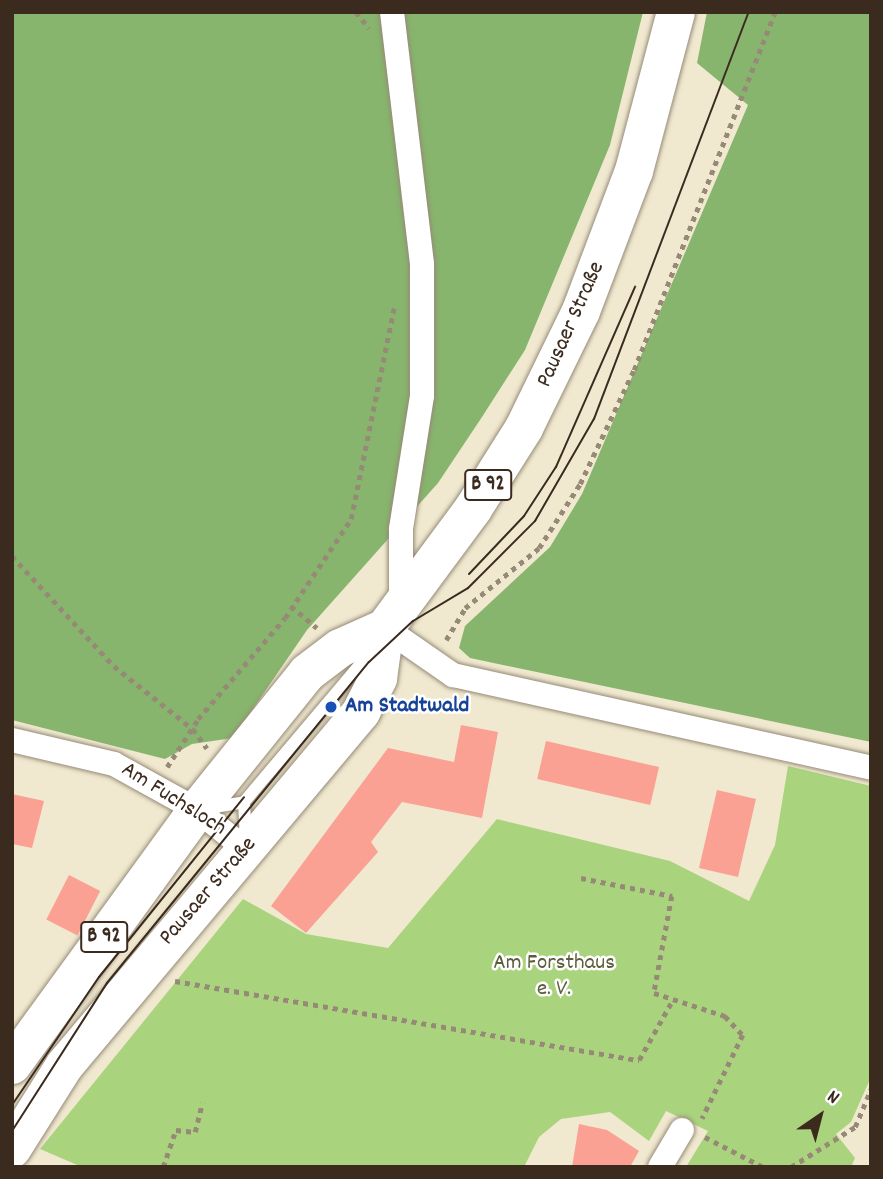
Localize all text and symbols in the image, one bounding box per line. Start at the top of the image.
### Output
street label: Pausaer Straße [532,258,612,392]
road number: B 92 [463,468,512,503]
place label: Am Stadtwald [345,693,469,721]
marker: Am Stadtwald [323,699,339,715]
street label: Am Fuchsloch [115,757,231,843]
street label: Pausaer Straße [154,832,264,952]
road number: B 92 [80,920,128,954]
park label: Am Forsthaus e. V. [493,950,615,1004]
north arrow [785,1081,855,1151]
text: N [821,1085,844,1112]

